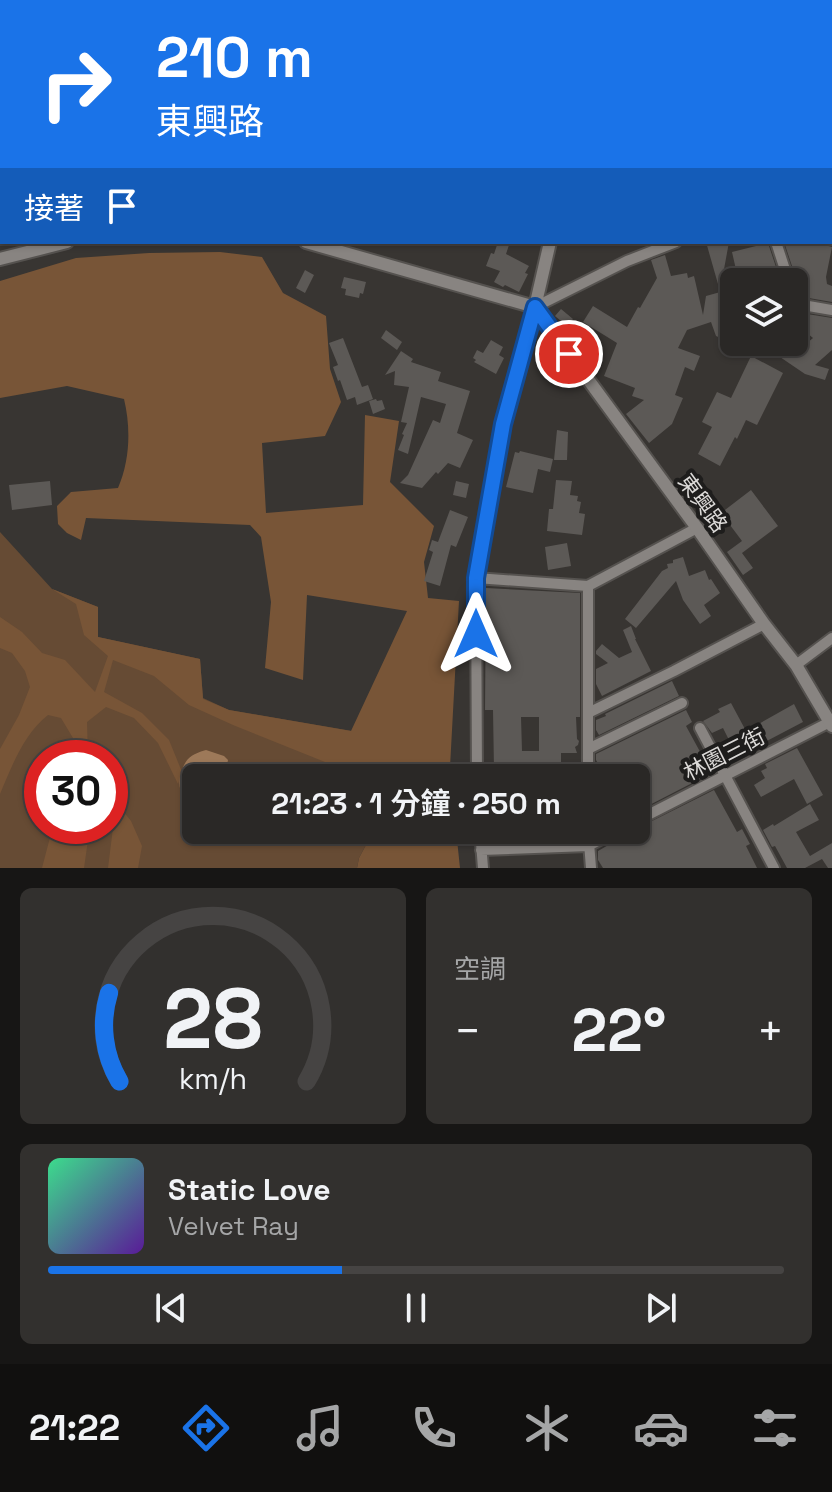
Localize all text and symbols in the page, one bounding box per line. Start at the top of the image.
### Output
text: 210 m [156,22,313,93]
icon: right [24,32,128,136]
text: 東興路 [156,99,264,145]
icon: arrive [100,184,144,228]
text: 接著 [24,189,84,228]
map controls [720,268,808,356]
button: layers [720,268,808,356]
pin [535,320,603,388]
icon: arrive [547,332,591,376]
street label: 東興路 [672,468,734,538]
position arrow [434,592,518,676]
street label: 林園三街 [678,722,770,786]
speed limit sign: 30 [24,740,128,844]
text: 21:23 · 1 分鐘 · 250 m [271,784,561,823]
text: 空調 [454,952,506,986]
text: 28 [163,966,263,1072]
text: 22° [572,992,666,1069]
text: − [454,1003,481,1059]
text: + [757,1003,784,1059]
text: km/h [179,1061,247,1097]
text: Static Love [168,1170,331,1209]
text: Velvet Ray [168,1209,299,1243]
icon: previous [149,1286,193,1330]
icon: pause [394,1286,438,1330]
icon: next [639,1286,683,1330]
icon: directions [178,1400,234,1456]
icon: music [292,1400,348,1456]
icon: phone [406,1400,462,1456]
icon: climate [519,1400,575,1456]
icon: car [633,1400,689,1456]
icon: filters [747,1400,803,1456]
text: 21:22 [29,1405,120,1451]

